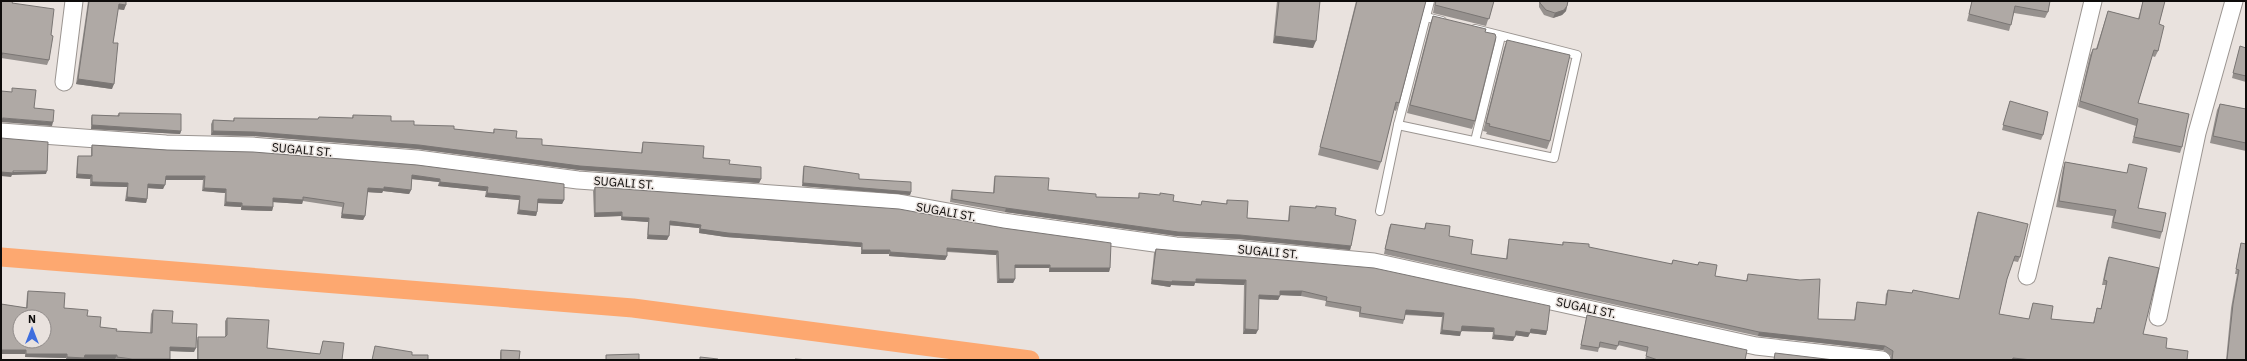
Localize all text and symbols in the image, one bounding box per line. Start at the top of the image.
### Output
street label: SUGALI ST. [271,139,333,160]
street label: SUGALI ST. [593,173,655,192]
street label: SUGALI ST. [915,199,977,224]
street label: SUGALI ST. [1237,241,1299,262]
street label: SUGALI ST. [1555,294,1617,321]
north arrow [12,309,52,349]
text: N [28,312,36,326]

